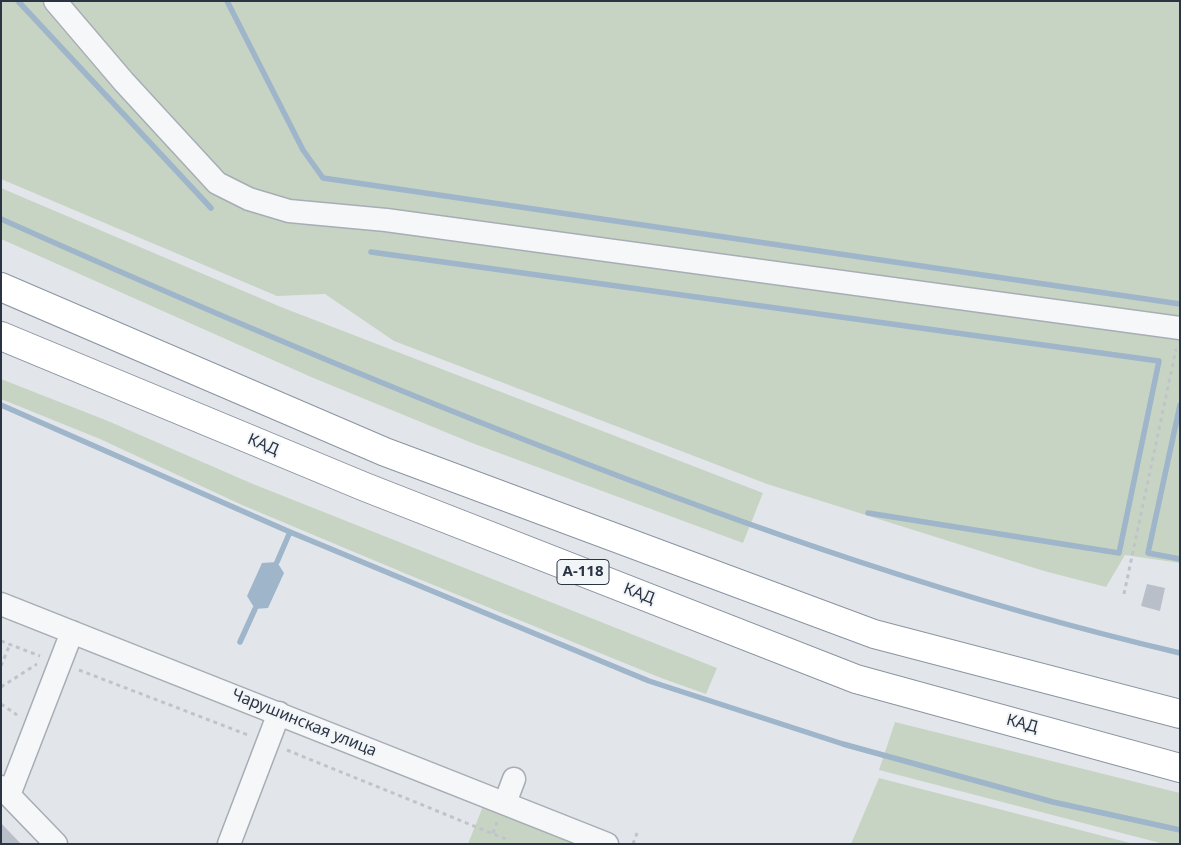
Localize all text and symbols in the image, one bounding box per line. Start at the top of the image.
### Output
street label: КАД [245,430,281,460]
road number: А-118 [557,560,609,584]
street label: КАД [621,579,657,609]
street label: Чарушинская улица [229,685,379,761]
street label: КАД [1004,711,1040,737]

